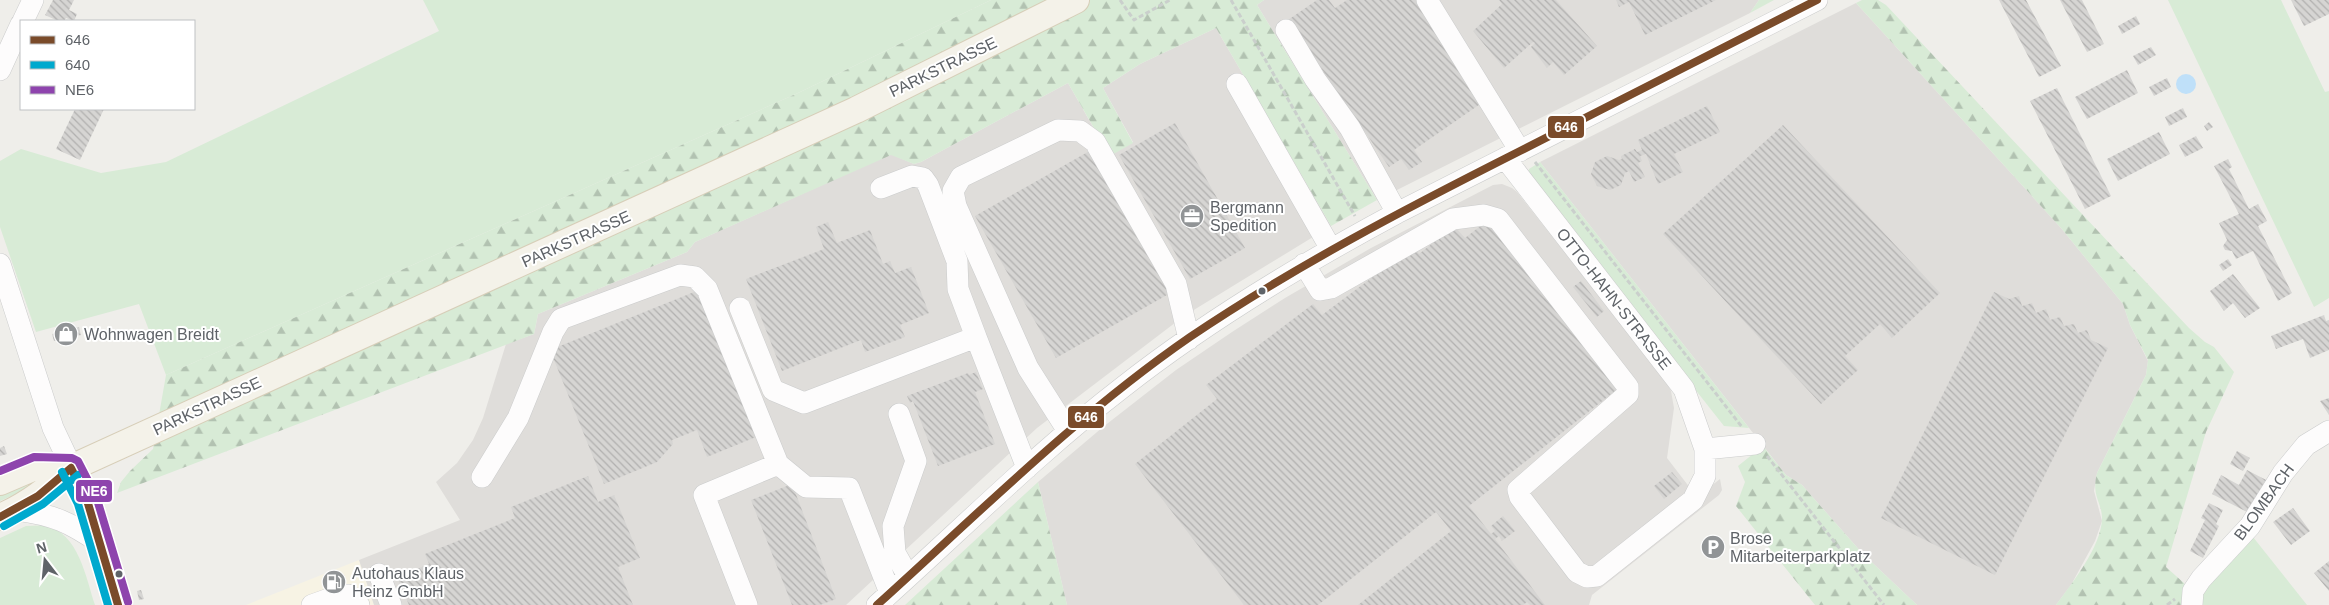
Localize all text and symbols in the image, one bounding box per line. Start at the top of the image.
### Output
legend [20,20,195,110]
text: 646 [65,31,90,48]
street label: PARKSTRASSE [887,34,999,100]
text: 640 [65,56,90,73]
text: NE6 [65,81,94,98]
line badge: 646 [1547,115,1585,139]
text: 646 [1554,119,1578,135]
place label: Bergmann Spedition [1210,199,1284,234]
office icon: Bergmann Spedition [1179,203,1205,229]
street label: PARKSTRASSE [519,207,633,271]
street label: OTTO-HAHN-STRASSE [1553,225,1675,373]
unlabelled marker [1257,286,1267,296]
shop icon: Wohnwagen Breidt [53,321,79,347]
place label: Wohnwagen Breidt [84,326,219,343]
street label: PARKSTRASSE [150,374,264,438]
line badge: 646 [1067,405,1105,429]
text: 646 [1074,409,1098,425]
street label: BLOMBACH [2231,461,2297,543]
line badge: NE6 [75,479,113,503]
text: NE6 [80,483,108,499]
place label: Brose Mitarbeiterparkplatz [1730,530,1871,565]
parking icon: Brose Mitarbeiterparkplatz [1700,534,1726,560]
north arrow [20,535,70,585]
text: N [34,538,48,557]
place label: Autohaus Klaus Heinz GmbH [352,565,464,600]
unlabelled marker [114,569,124,579]
fuel station icon: Autohaus Klaus Heinz GmbH [321,569,347,595]

